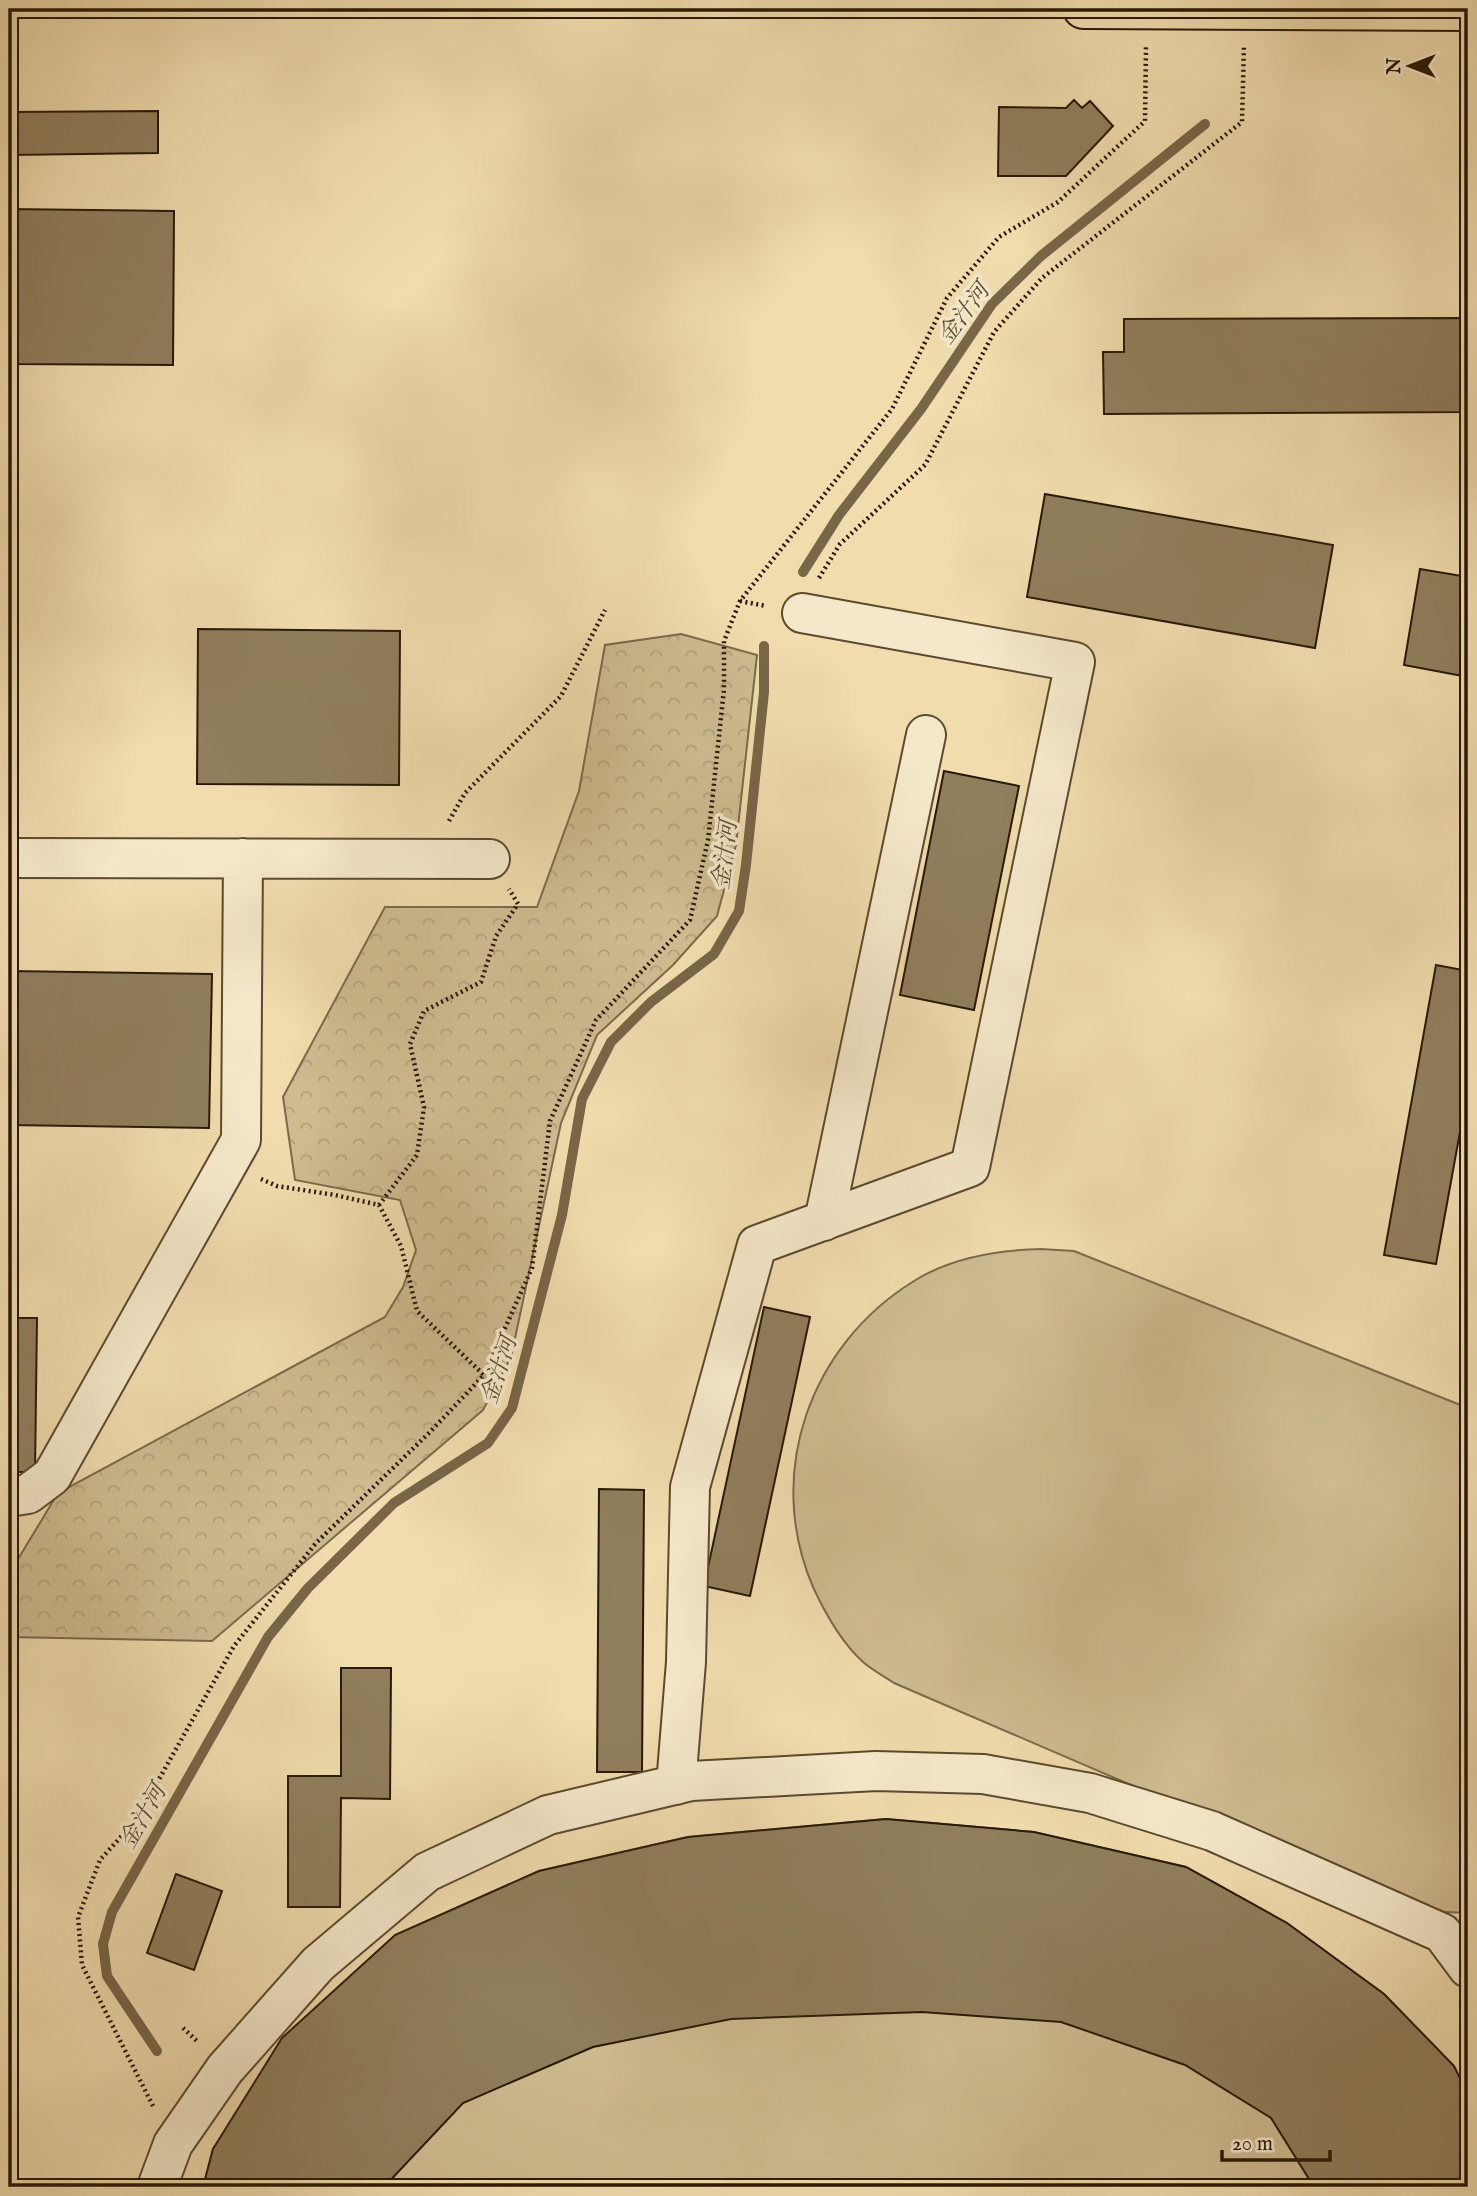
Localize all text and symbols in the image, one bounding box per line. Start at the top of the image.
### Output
north arrow [1376,32,1446,102]
text: N [1383,57,1407,75]
water label: 金汁河 [932,274,999,350]
water label: 金汁河 [707,815,745,891]
water label: 金汁河 [475,1329,525,1408]
water label: 金汁河 [113,1776,175,1854]
scale bar [1222,2119,1330,2163]
text: 20 m [1232,2131,1273,2158]

